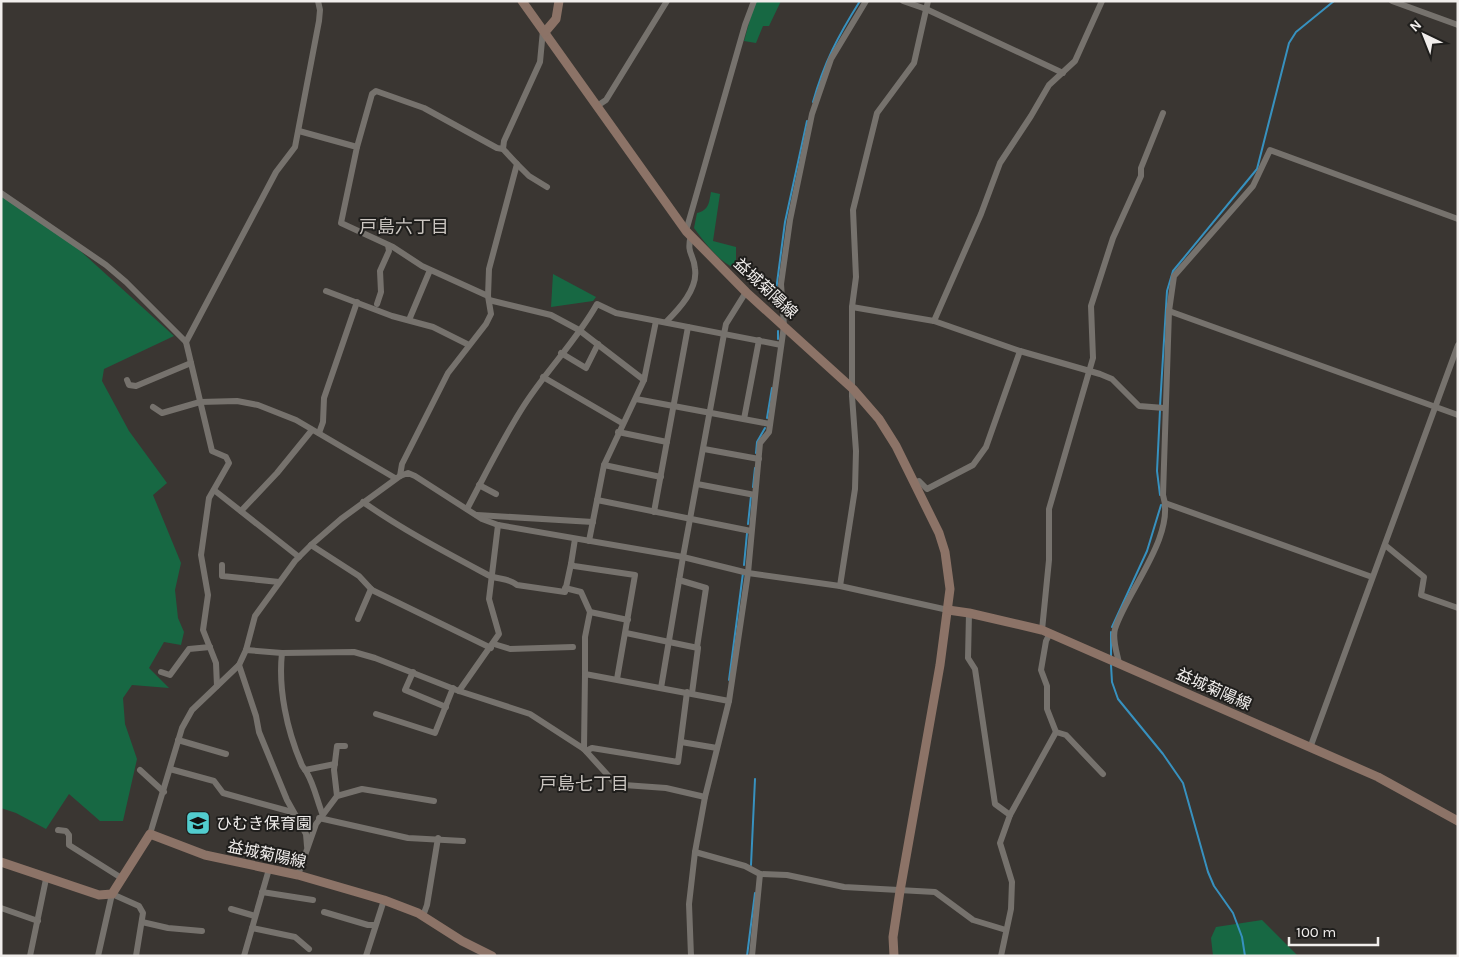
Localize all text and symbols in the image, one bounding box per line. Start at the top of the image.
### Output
north arrow [1399,10,1449,60]
text: N [1406,16,1425,36]
district label: 戸島六丁目 [359,216,449,238]
street label: 益城菊陽線 [730,254,802,322]
street label: 益城菊陽線 [1174,664,1254,714]
district label: 戸島七丁目 [539,773,629,795]
school or university icon: ひむき保育園 [185,810,211,836]
place label: ひむき保育園 [216,814,312,833]
street label: 益城菊陽線 [226,836,308,872]
scale bar [1289,914,1378,946]
text: 100 m [1296,923,1336,941]

